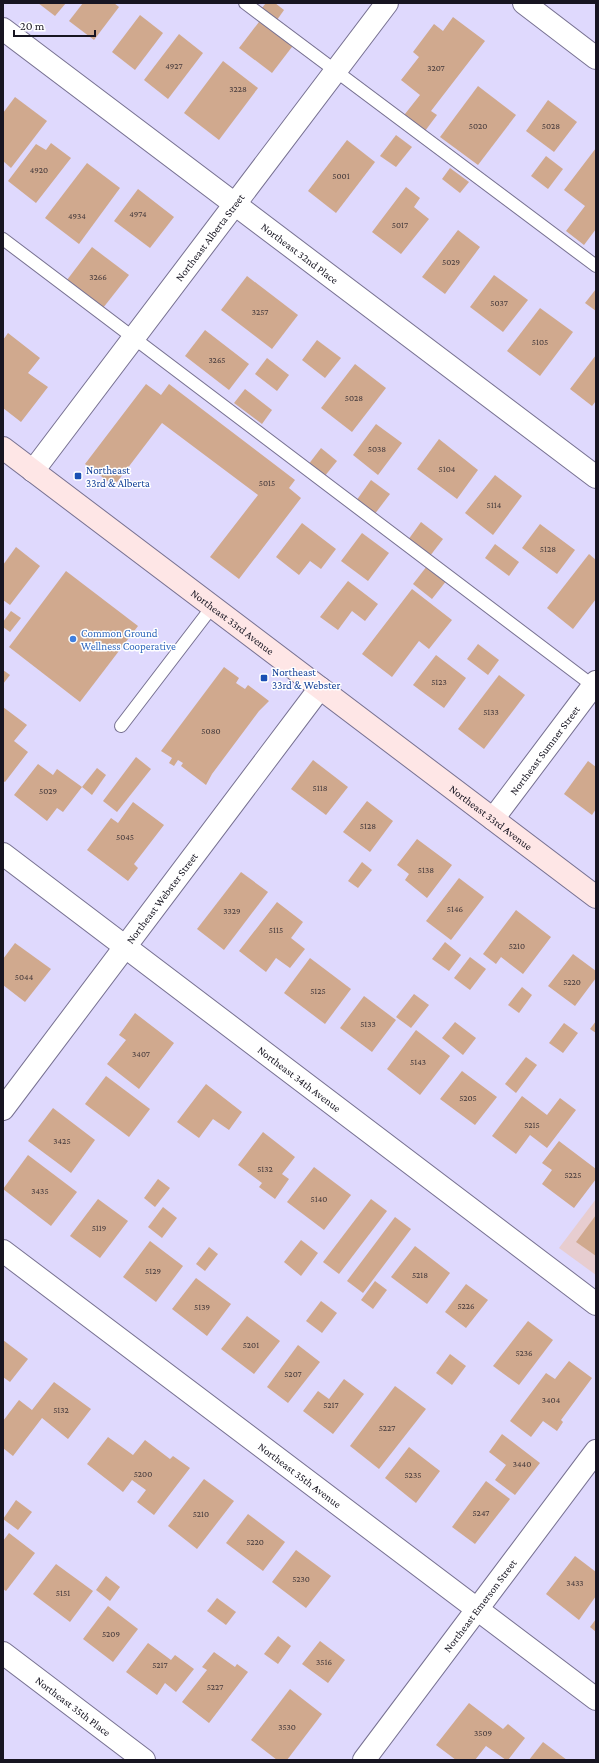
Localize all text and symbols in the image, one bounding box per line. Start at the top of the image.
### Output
scale bar [14,12,95,38]
text: 20 m [20,19,45,33]
house number: 4927 [165,61,183,71]
house number: 3207 [427,63,445,73]
house number: 3228 [229,84,247,94]
house number: 5020 [469,121,487,131]
house number: 5028 [542,121,560,131]
house number: 4920 [30,165,48,175]
house number: 5001 [332,171,350,181]
street label: Northeast Alberta Street [173,191,247,283]
house number: 4974 [129,209,147,219]
house number: 4934 [68,211,86,221]
street label: Northeast 32nd Place [259,220,341,286]
house number: 5017 [392,220,408,230]
house number: 5029 [442,257,460,267]
house number: 3266 [89,272,107,282]
house number: 5037 [490,298,508,308]
house number: 3257 [252,307,268,317]
house number: 5105 [532,337,548,347]
house number: 3265 [208,355,226,365]
house number: 5028 [345,393,363,403]
house number: 5038 [368,444,386,454]
place label: Northeast 33rd & Alberta [86,464,150,489]
house number: 5104 [439,464,456,474]
marker: Northeast 33rd & Alberta [73,471,83,481]
house number: 5015 [259,478,275,488]
house number: 5114 [487,500,502,510]
house number: 5128 [540,544,556,554]
street label: Northeast 33rd Avenue [189,587,276,657]
place label: Common Ground Wellness Cooperative [81,627,176,653]
marker: Common Ground Wellness Cooperative [68,634,78,644]
place label: Northeast 33rd & Webster [272,666,340,691]
marker: Northeast 33rd & Webster [259,673,269,683]
house number: 5123 [431,677,447,687]
street label: Northeast Sumner Street [507,703,582,797]
house number: 5133 [483,707,499,717]
house number: 5080 [201,726,221,736]
street label: Northeast 33rd Avenue [447,782,535,853]
house number: 5118 [312,783,328,793]
house number: 5029 [39,786,57,796]
house number: 5128 [360,821,376,831]
house number: 5045 [116,832,134,842]
street label: Northeast Webster Street [124,850,200,946]
house number: 5138 [418,865,434,875]
house number: 5146 [447,904,464,914]
house number: 3329 [223,906,241,916]
house number: 5115 [269,925,283,935]
house number: 5210 [509,941,525,951]
house number: 5044 [15,972,34,982]
house number: 5220 [563,977,581,987]
house number: 5125 [310,986,326,996]
house number: 5133 [360,1019,376,1029]
street label: Northeast 34th Avenue [255,1044,343,1114]
house number: 3407 [132,1049,150,1059]
house number: 5143 [410,1057,426,1067]
house number: 5205 [459,1093,477,1103]
house number: 5215 [524,1120,540,1130]
house number: 3425 [53,1136,71,1146]
house number: 5132 [257,1164,273,1174]
house number: 5225 [565,1170,581,1180]
house number: 3435 [31,1186,49,1196]
house number: 5140 [311,1194,327,1204]
house number: 5119 [92,1223,107,1233]
house number: 5129 [145,1266,161,1276]
house number: 5218 [412,1270,428,1280]
house number: 5226 [457,1301,475,1311]
house number: 5139 [194,1302,210,1312]
house number: 5201 [243,1340,259,1350]
house number: 5236 [515,1348,533,1358]
house number: 5207 [284,1369,302,1379]
house number: 3404 [542,1395,561,1405]
house number: 5217 [323,1400,339,1410]
house number: 5132 [53,1405,69,1415]
house number: 5227 [379,1423,395,1433]
street label: Northeast 35th Avenue [256,1440,344,1510]
house number: 3440 [513,1459,531,1469]
house number: 5200 [134,1469,152,1479]
house number: 5235 [405,1470,421,1480]
house number: 5247 [473,1508,489,1518]
house number: 5210 [193,1509,209,1519]
house number: 5220 [246,1537,264,1547]
street label: Northeast Emerson Street [441,1556,519,1655]
house number: 5230 [292,1574,310,1584]
house number: 3433 [566,1578,584,1588]
house number: 5151 [56,1588,70,1598]
house number: 5209 [102,1629,120,1639]
house number: 3516 [316,1657,332,1667]
house number: 5217 [152,1660,168,1670]
street label: Northeast 35th Place [33,1674,113,1739]
house number: 5227 [207,1682,223,1692]
house number: 3530 [278,1722,296,1732]
house number: 3509 [474,1728,493,1738]

